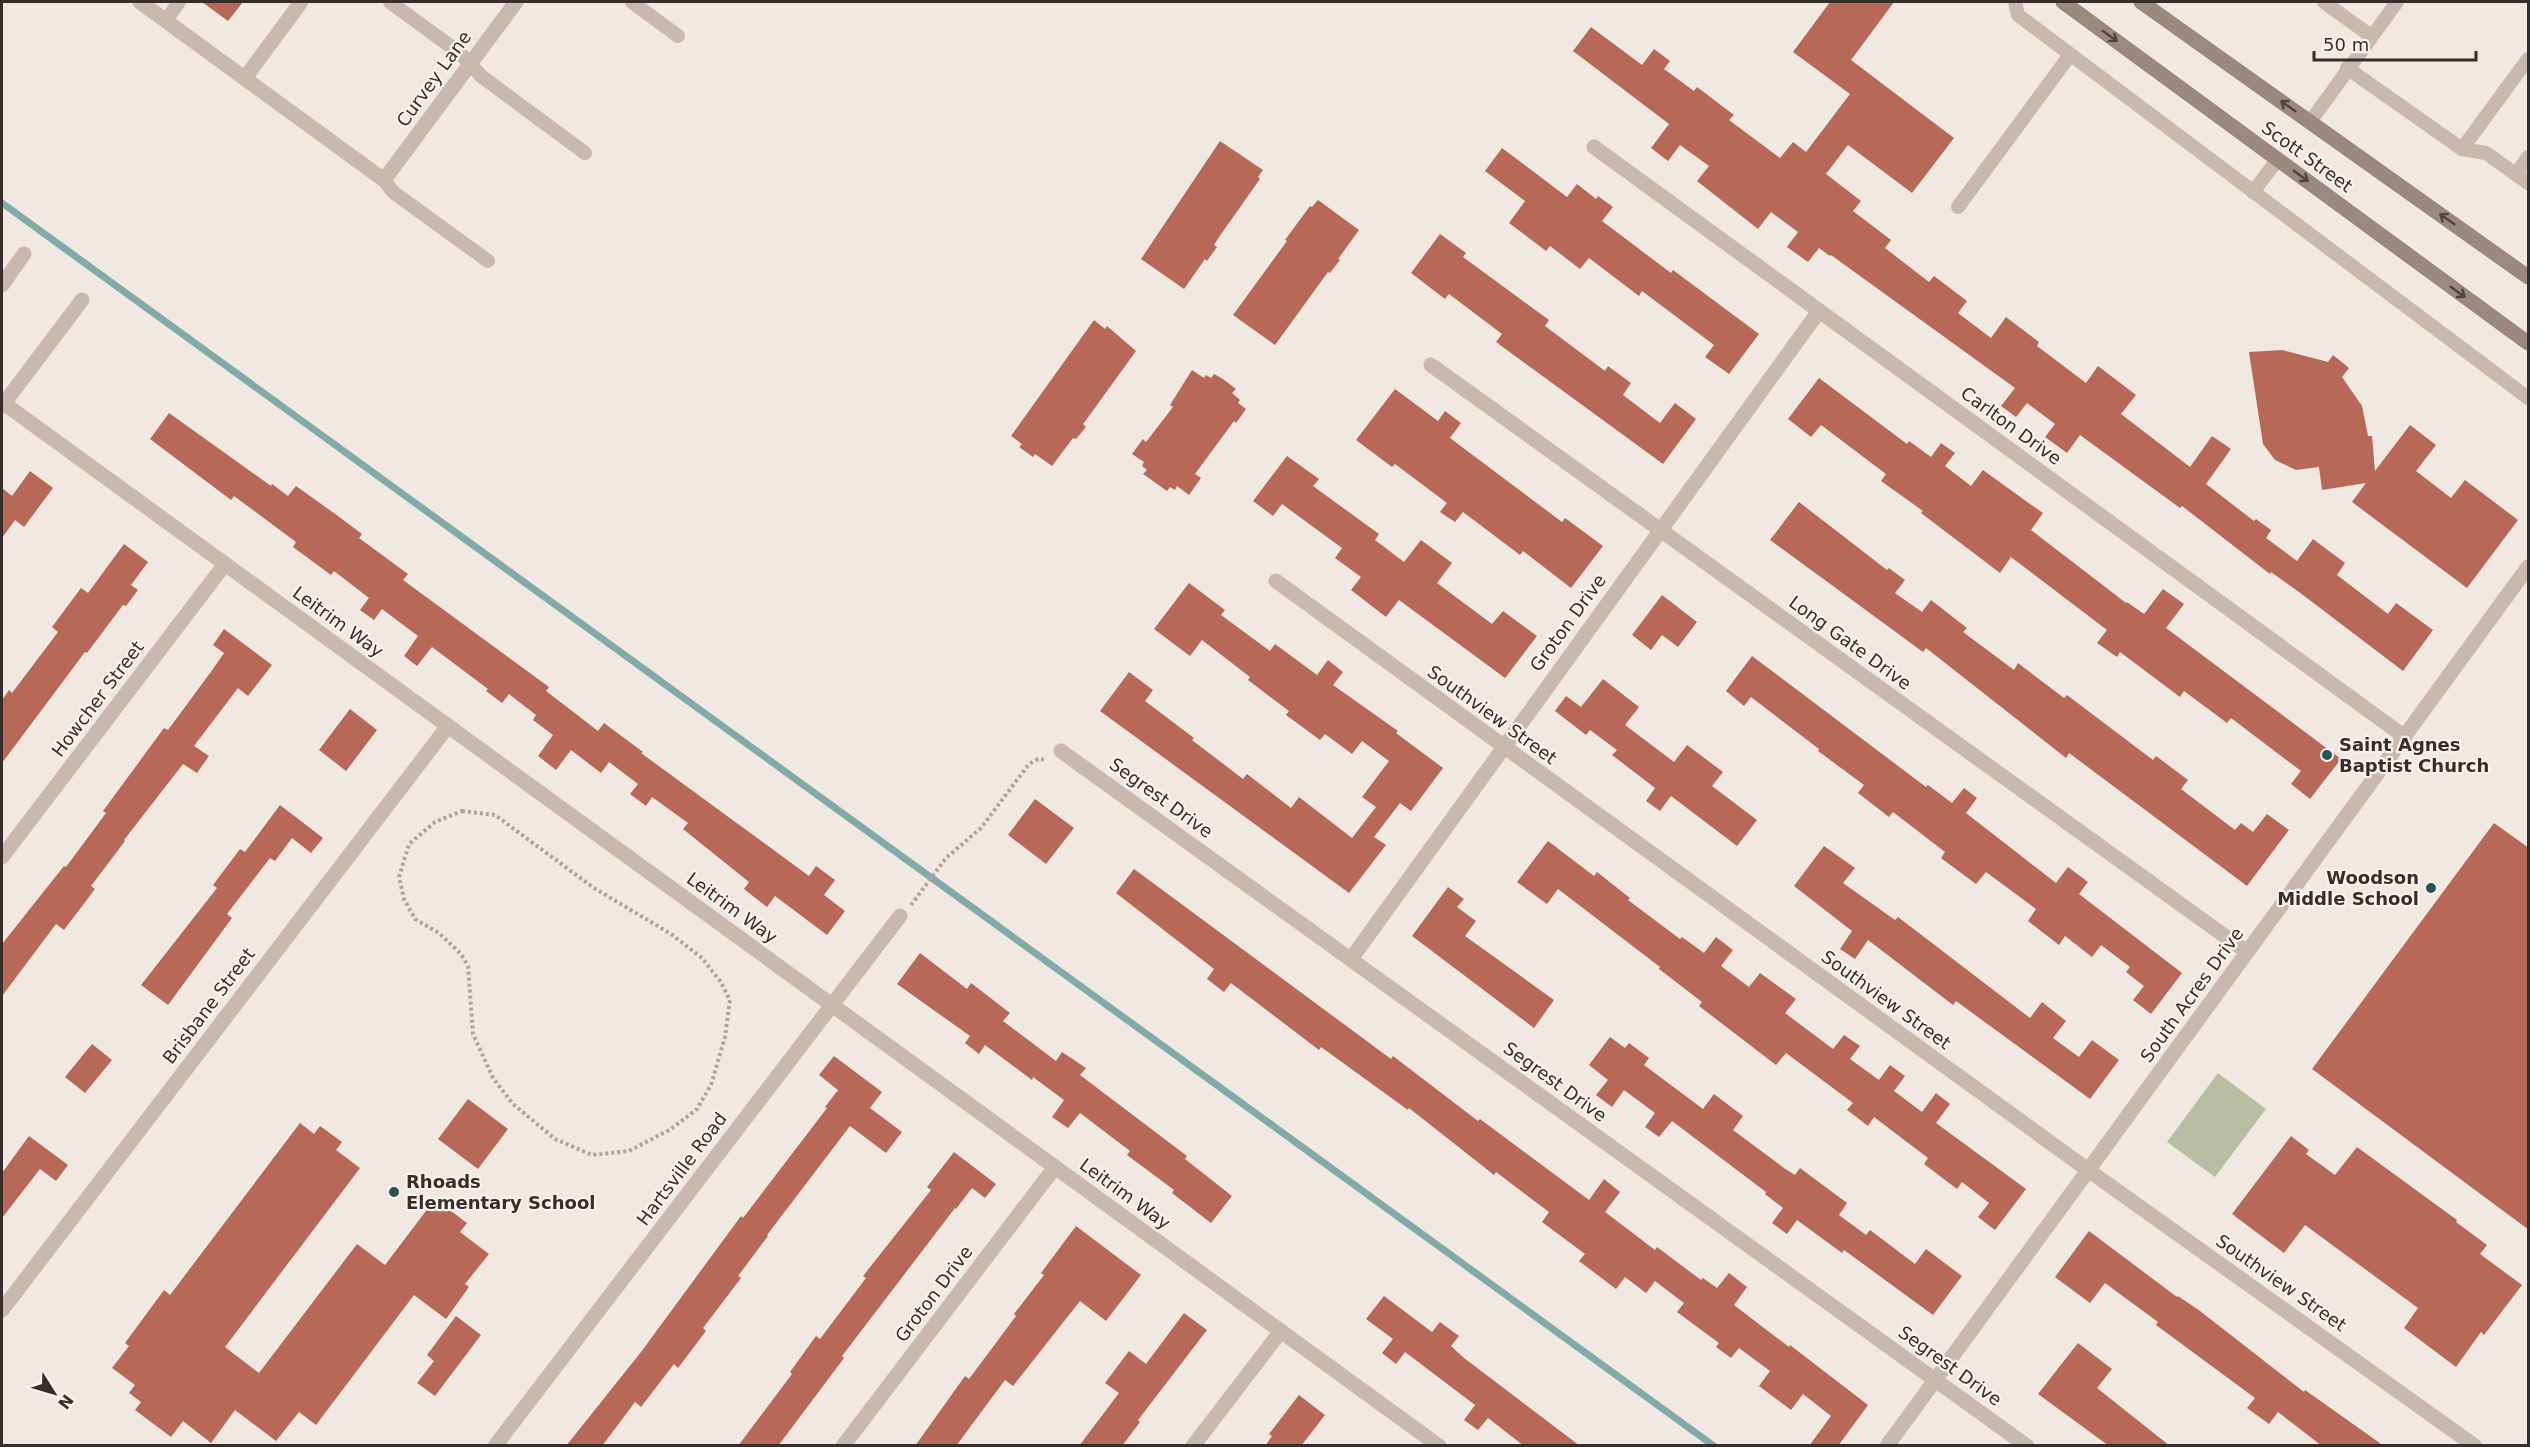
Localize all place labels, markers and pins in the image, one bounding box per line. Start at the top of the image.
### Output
place label: Saint Agnes Baptist Church [2339,734,2489,776]
marker: Saint Agnes Baptist Church [2320,748,2334,762]
place label: Woodson Middle School [2277,867,2419,909]
marker: Woodson Middle School [2424,881,2438,895]
place label: Rhoads Elementary School [406,1171,595,1213]
marker: Rhoads Elementary School [387,1185,401,1199]

